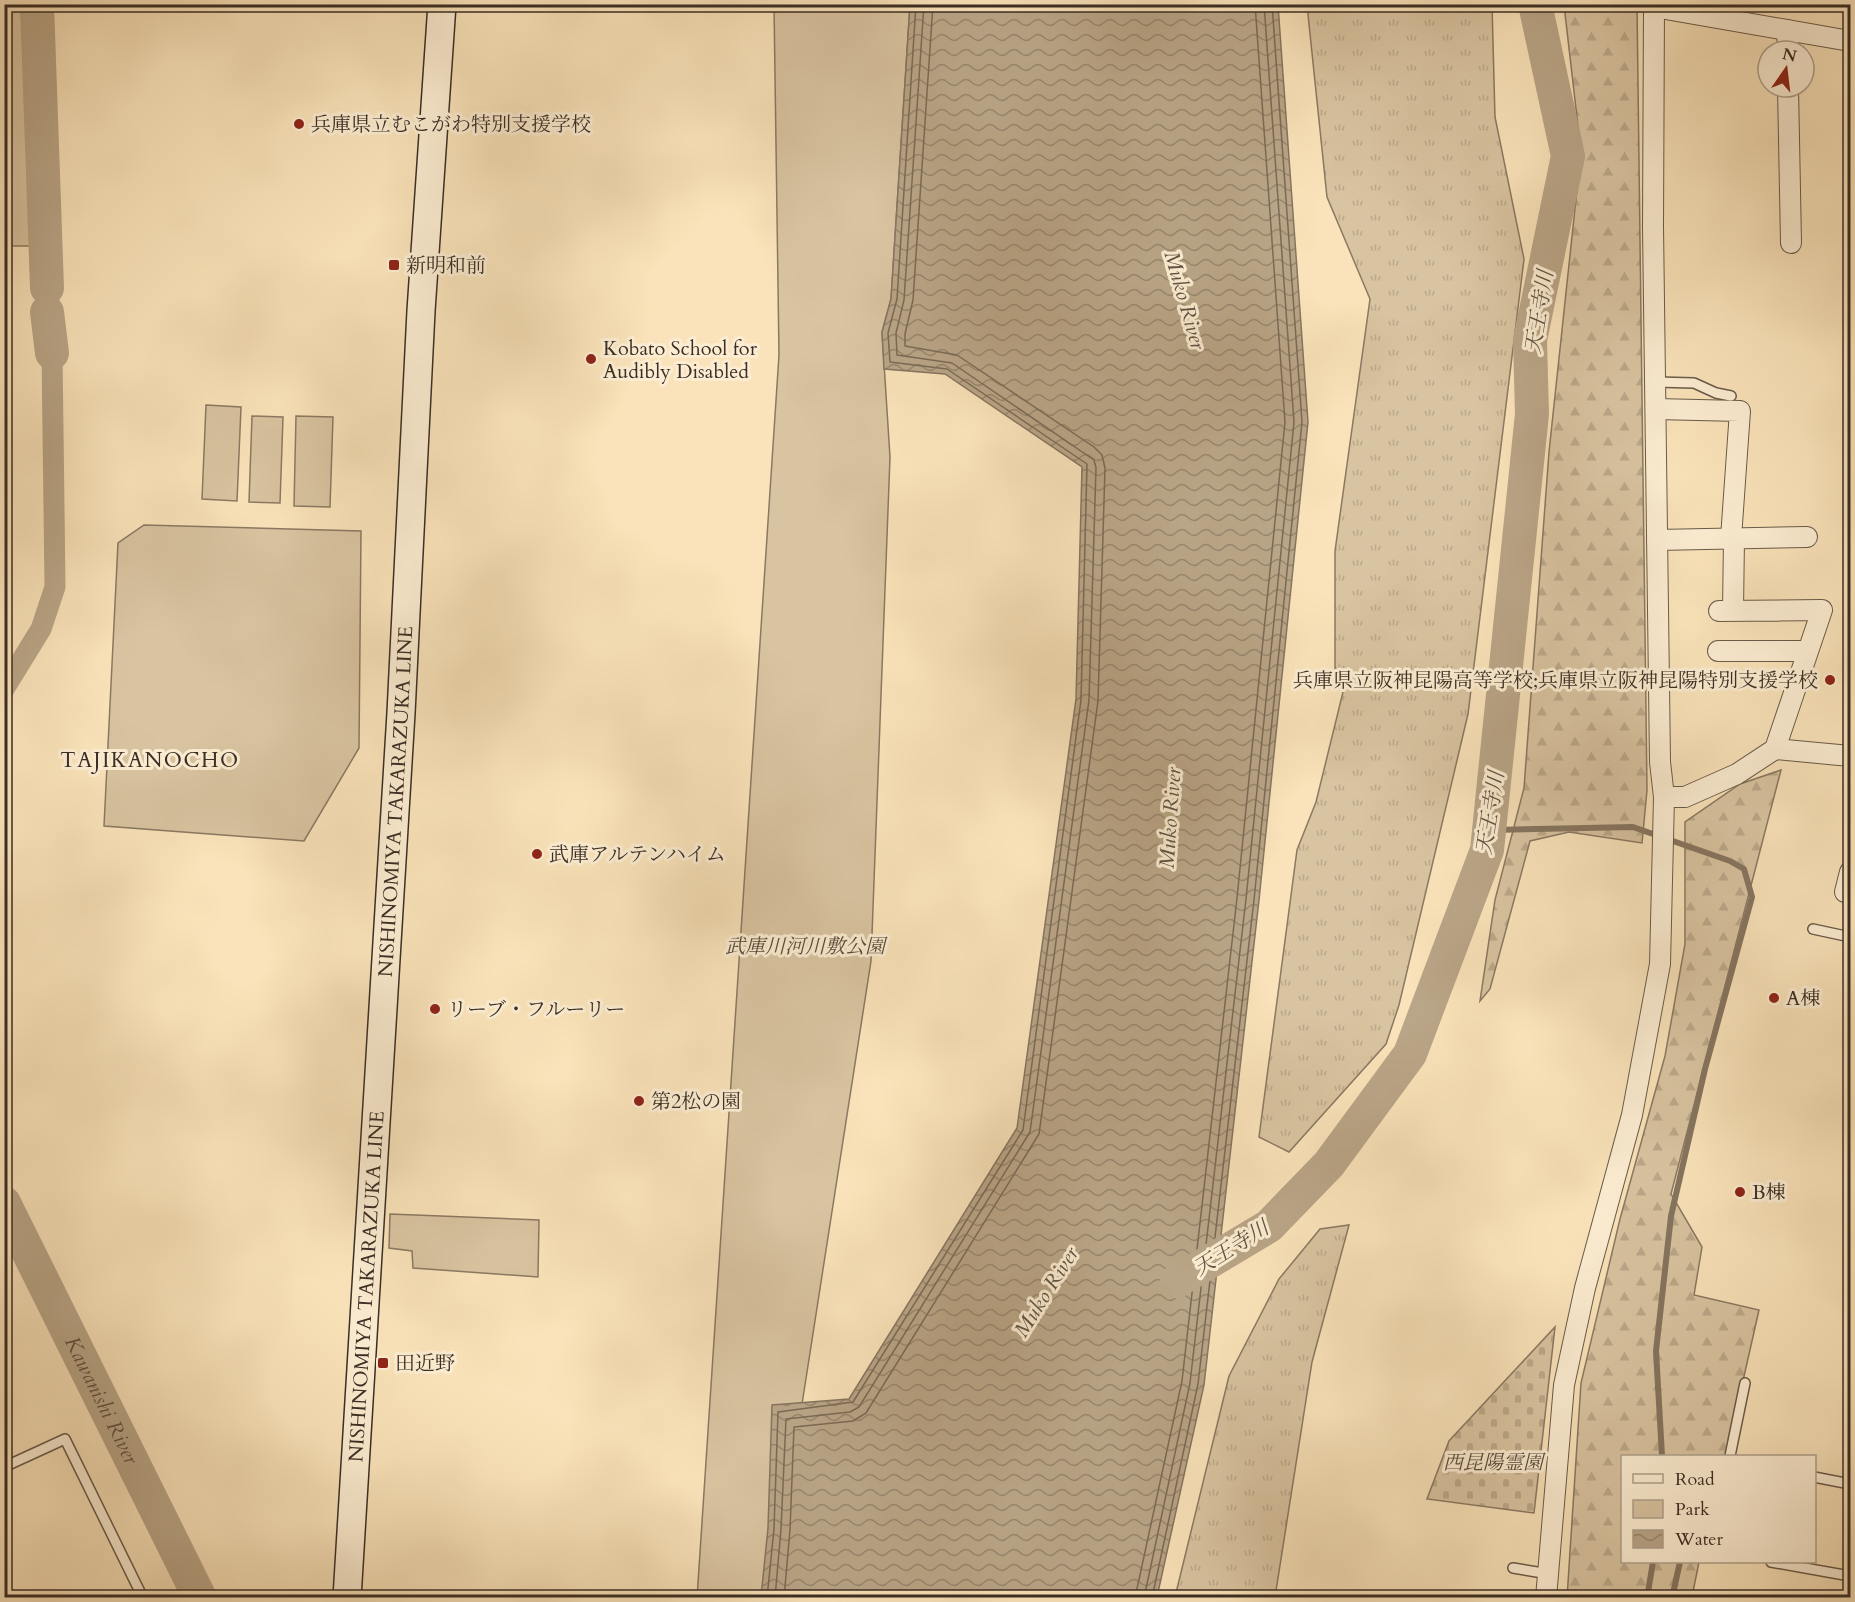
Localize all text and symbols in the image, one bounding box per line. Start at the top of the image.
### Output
north arrow [1756,39,1816,99]
text: N [1780,43,1799,68]
place label: 兵庫県立むこがわ特別支援学校 [311,111,591,138]
marker: 兵庫県立むこがわ特別支援学校 [292,117,306,131]
water label: Muko River [1157,247,1213,354]
place label: 新明和前 [406,252,486,279]
marker: 新明和前 [387,258,401,272]
water label: 天王寺川 [1519,266,1561,356]
place label: Kobato School for Audibly Disabled [603,335,758,385]
marker: Kobato School for Audibly Disabled [584,352,598,366]
street label: NISHINOMIYA TAKARAZUKA LINE [372,625,419,978]
place label: 兵庫県立阪神昆陽高等学校;兵庫県立阪神昆陽特別支援学校 [1293,667,1818,694]
marker: 兵庫県立阪神昆陽高等学校;兵庫県立阪神昆陽特別支援学校 [1823,673,1837,687]
district label: TAJIKANOCHO [60,746,240,775]
water label: Muko River [1152,765,1189,870]
water label: 天王寺川 [1470,767,1512,857]
place label: 武庫アルテンハイム [549,841,726,868]
marker: 武庫アルテンハイム [530,847,544,861]
park label: 武庫川河川敷公園 [725,933,888,960]
place label: A棟 [1786,985,1820,1012]
marker: A棟 [1767,991,1781,1005]
place label: リーブ・フルーリー [447,996,625,1023]
marker: リーブ・フルーリー [428,1002,442,1016]
place label: 第2松の園 [651,1088,741,1115]
marker: 第2松の園 [632,1094,646,1108]
street label: NISHINOMIYA TAKARAZUKA LINE [342,1110,391,1463]
place label: B棟 [1752,1179,1786,1206]
marker: B棟 [1733,1185,1747,1199]
water label: 天王寺川 [1188,1213,1276,1283]
water label: Muko River [1007,1241,1086,1343]
water label: Kawanishi River [57,1331,146,1470]
place label: 田近野 [395,1350,455,1377]
marker: 田近野 [376,1356,390,1370]
park label: 西昆陽霊園 [1443,1449,1546,1476]
legend [1621,1455,1816,1563]
text: Road [1675,1467,1715,1492]
text: Park [1675,1497,1710,1522]
text: Water [1674,1527,1724,1552]

